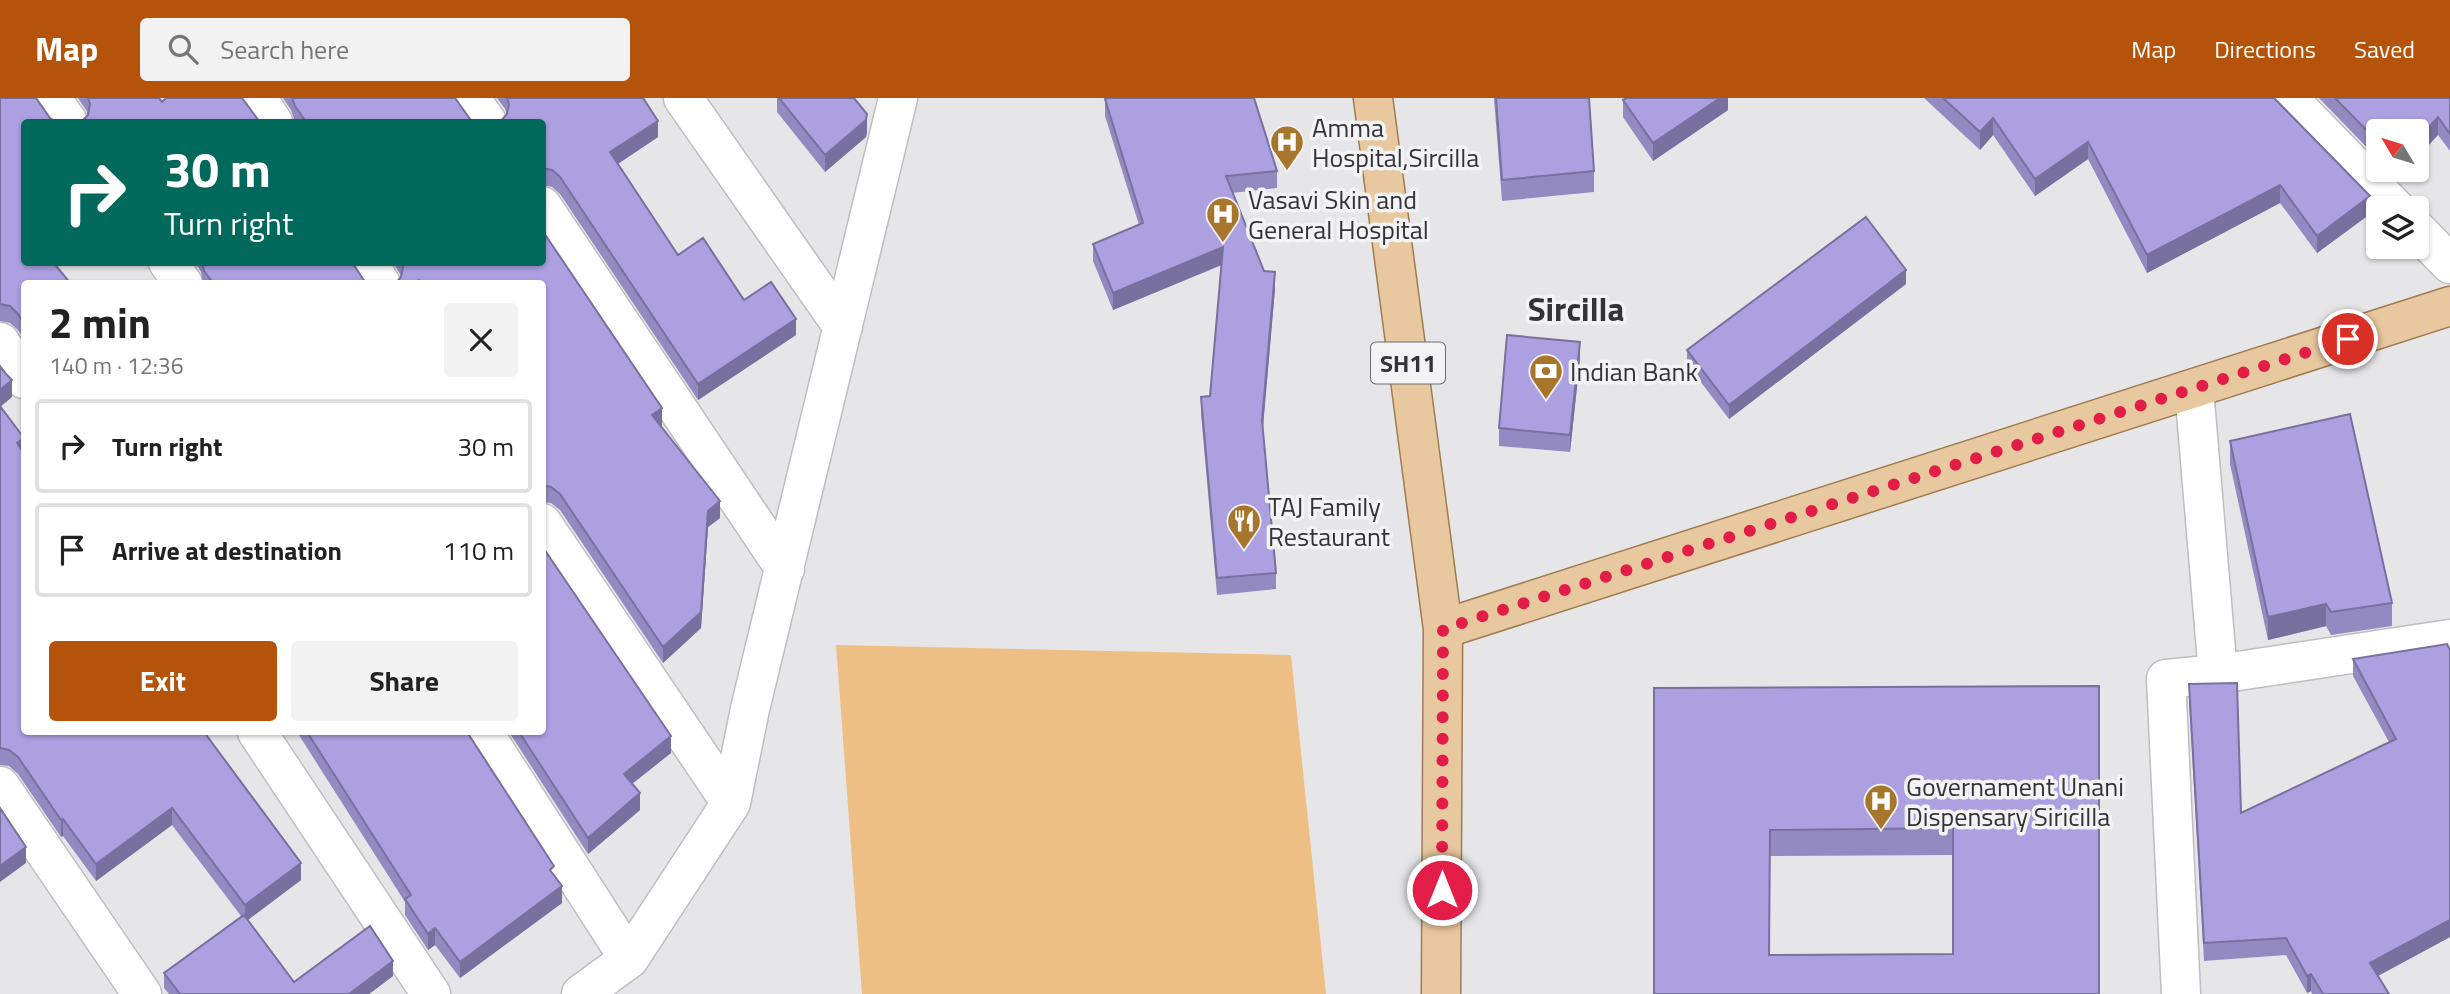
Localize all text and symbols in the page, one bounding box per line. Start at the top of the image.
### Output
search box [140,18,630,81]
text: Map [35,24,98,74]
icon: search [164,30,202,68]
text: Search here [220,30,349,69]
text: Map [2131,31,2176,67]
text: Directions [2214,31,2316,67]
text: Saved [2354,31,2415,67]
place label: Amma Hospital,Sircilla [1312,108,1479,177]
north arrow [2366,119,2429,182]
map controls [2366,119,2429,259]
hospital icon: Amma Hospital,Sircilla [1268,123,1306,172]
text: 30 m [164,131,271,206]
icon: right [49,147,140,238]
place label: Vasavi Skin and General Hospital [1248,180,1429,249]
hospital icon: Vasavi Skin and General Hospital [1204,195,1242,244]
button: layers [2366,196,2429,259]
text: Turn right [164,199,293,247]
district label: Sircilla [1528,284,1624,334]
text: 2 min [49,290,151,354]
button: close [444,303,518,377]
pin [2318,309,2378,369]
icon: arrive [2329,320,2367,358]
road number: SH11 [1371,342,1445,384]
text: 140 m · 12:36 [49,348,184,383]
bank icon: Indian Bank [1527,352,1565,401]
place label: Indian Bank [1570,352,1698,391]
icon: right [53,427,91,465]
text: Turn right [112,427,223,466]
text: 30 m [457,427,514,466]
place label: TAJ Family Restaurant [1268,487,1390,556]
restaurant icon: TAJ Family Restaurant [1225,502,1263,551]
icon: arrive [53,531,91,569]
text: Arrive at destination [112,531,342,570]
text: 110 m [443,531,514,570]
button: Exit [49,641,277,721]
button: Share [291,641,518,721]
place label: Governament Unani Dispensary Siricilla [1906,767,2124,836]
hospital icon: Governament Unani Dispensary Siricilla [1862,782,1900,831]
position arrow [1405,853,1479,927]

